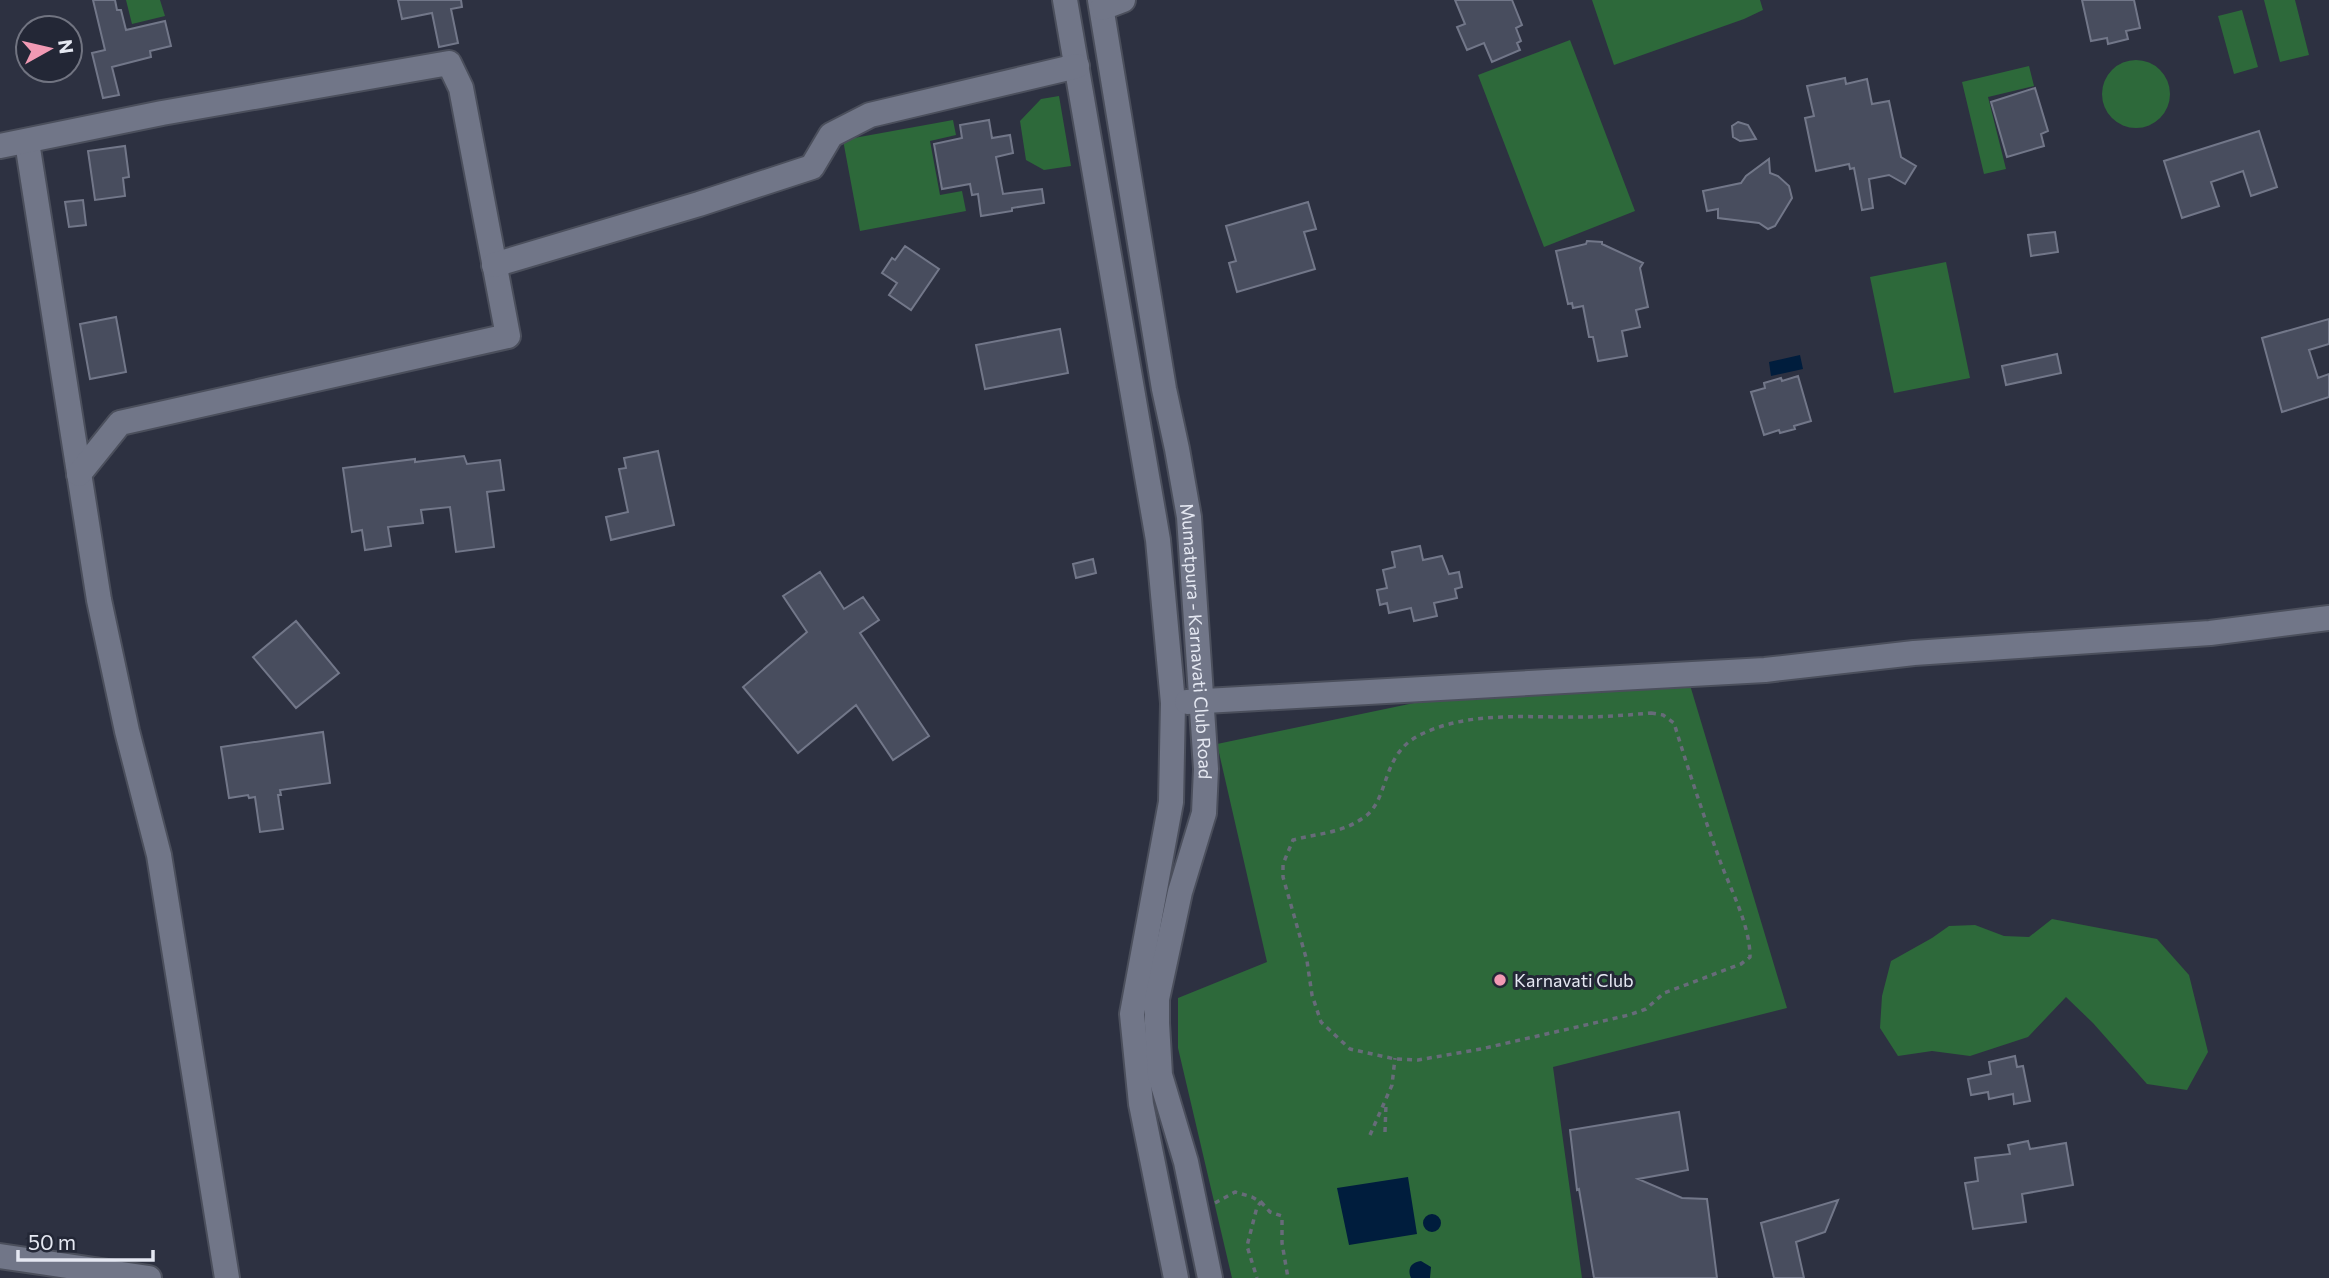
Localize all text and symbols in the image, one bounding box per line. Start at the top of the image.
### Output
north arrow [14,14,84,84]
text: N [54,38,79,55]
street label: Mumatpura - Karnavati Club Road [1176,501,1217,780]
place label: Karnavati Club [1514,969,1634,991]
marker: Karnavati Club [1492,972,1508,988]
scale bar [18,1218,152,1262]
text: 50 m [28,1229,76,1254]

